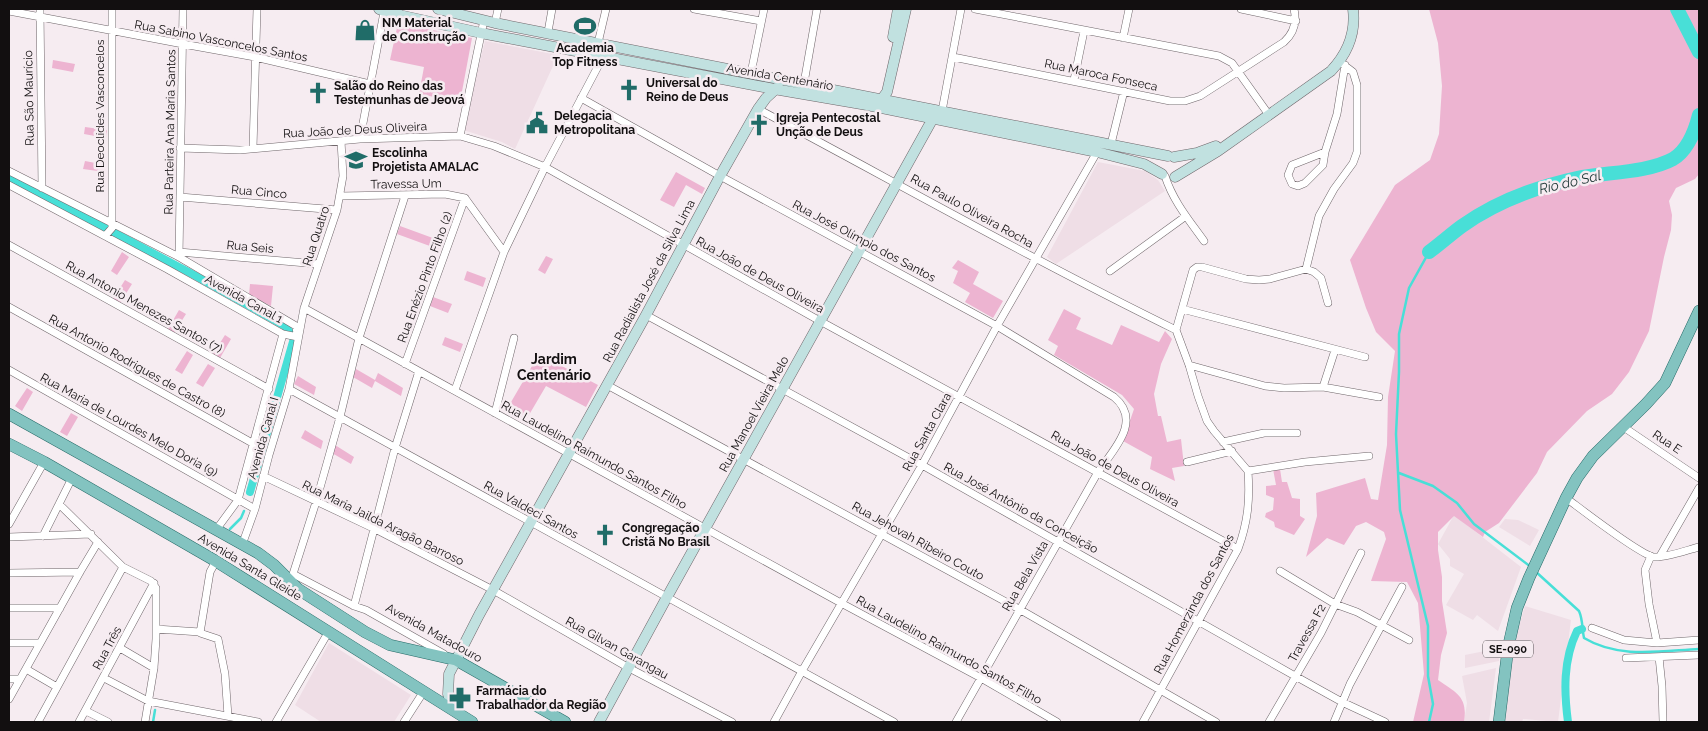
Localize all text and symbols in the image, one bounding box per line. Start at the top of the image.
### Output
sports icon: Academia Top Fitness [572,13,598,39]
place label: NM Material de Construção [382,16,466,44]
street label: Rua Sabino Vasconcelos Santos [133,17,309,65]
shop icon: NM Material de Construção [352,17,378,43]
street label: Rua Deoclídes Vasconcelos [93,39,107,192]
place label: Academia Top Fitness [553,41,617,69]
street label: Rua Parteira Ana Maria Santos [162,49,178,215]
street label: Rua São Maurício [21,50,37,146]
street label: Rua Maroca Fonseca [1043,56,1159,94]
street label: Avenida Centenário [725,61,835,93]
place label: Universal do Reino de Deus [646,76,728,104]
church icon: Universal do Reino de Deus [616,77,642,103]
place label: Salão do Reino das Testemunhas de Jeová [334,79,465,107]
church icon: Salão do Reino das Testemunhas de Jeová [305,80,331,106]
place label: Delegacia Metropolitana [554,109,635,137]
public building icon: Delegacia Metropolitana [524,110,550,136]
place label: Igreja Pentecostal Unção de Deus [776,111,880,139]
church icon: Igreja Pentecostal Unção de Deus [746,112,772,138]
street label: Rua João de Deus Oliveira [283,119,427,141]
place label: Escolinha Projetista AMALAC [372,146,479,174]
school or university icon: Escolinha Projetista AMALAC [343,147,369,173]
water label: Rio do Sal [1537,167,1603,197]
street label: Rua Paulo Oliveira Rocha [908,171,1036,251]
street label: Travessa Um [370,176,442,192]
street label: Rua Cinco [231,183,287,201]
street label: Rua Radialista José da Silva Lima [600,197,698,365]
street label: Rua José Olímpio dos Santos [790,197,938,285]
street label: Rua Quatro [300,204,332,268]
street label: Rua Enézio Pinto Filho (2) [395,210,455,344]
street label: Rua João de Deus Oliveira [693,234,827,316]
street label: Rua Seis [226,238,274,256]
street label: Rua Antonio Menezes Santos (7) [63,258,225,356]
street label: Avenida Canal 1 [203,272,285,326]
street label: Rua Antonio Rodrigues de Castro (8) [46,312,228,420]
district label: Jardim Centenário [517,351,592,383]
street label: Rua Manoel Vieira Melo [716,354,792,474]
street label: Rua Maria de Lourdes Melo Doria (9) [38,370,220,480]
street label: Rua Santa Clara [900,390,954,474]
street label: Avenida Canal I [245,395,281,481]
street label: Rua Laudelino Raimundo Santos Filho [499,398,689,512]
street label: Rua E [1650,427,1684,457]
street label: Rua João de Deus Oliveira [1048,428,1182,510]
street label: Rua José Antônio da Conceição [941,460,1101,556]
street label: Rua Maria Jailda Aragão Barroso [300,478,466,568]
street label: Rua Valdeci Santos [481,478,581,542]
street label: Rua Jehovah Ribeiro Couto [850,499,986,583]
place label: Congregação Cristã No Brasil [622,521,710,549]
church icon: Congregação Cristã No Brasil [592,522,618,548]
street label: Avenida Santa Gleide [196,531,304,603]
street label: Rua Homerzinda dos Santos [1151,532,1237,676]
street label: Rua Bela Vista [999,538,1051,614]
street label: Rua Laudelino Raimundo Santos Filho [854,593,1044,707]
street label: Avenida Matadouro [383,601,485,665]
street label: Travessa F2 [1285,602,1329,664]
street label: Rua Gilvan Garangau [563,614,671,682]
street label: Rua Três [90,624,124,672]
road number: SE-090 [1483,641,1533,658]
place label: Farmácia do Trabalhador da Região [476,684,606,712]
pharmacy icon: Farmácia do Trabalhador da Região [447,685,473,711]

